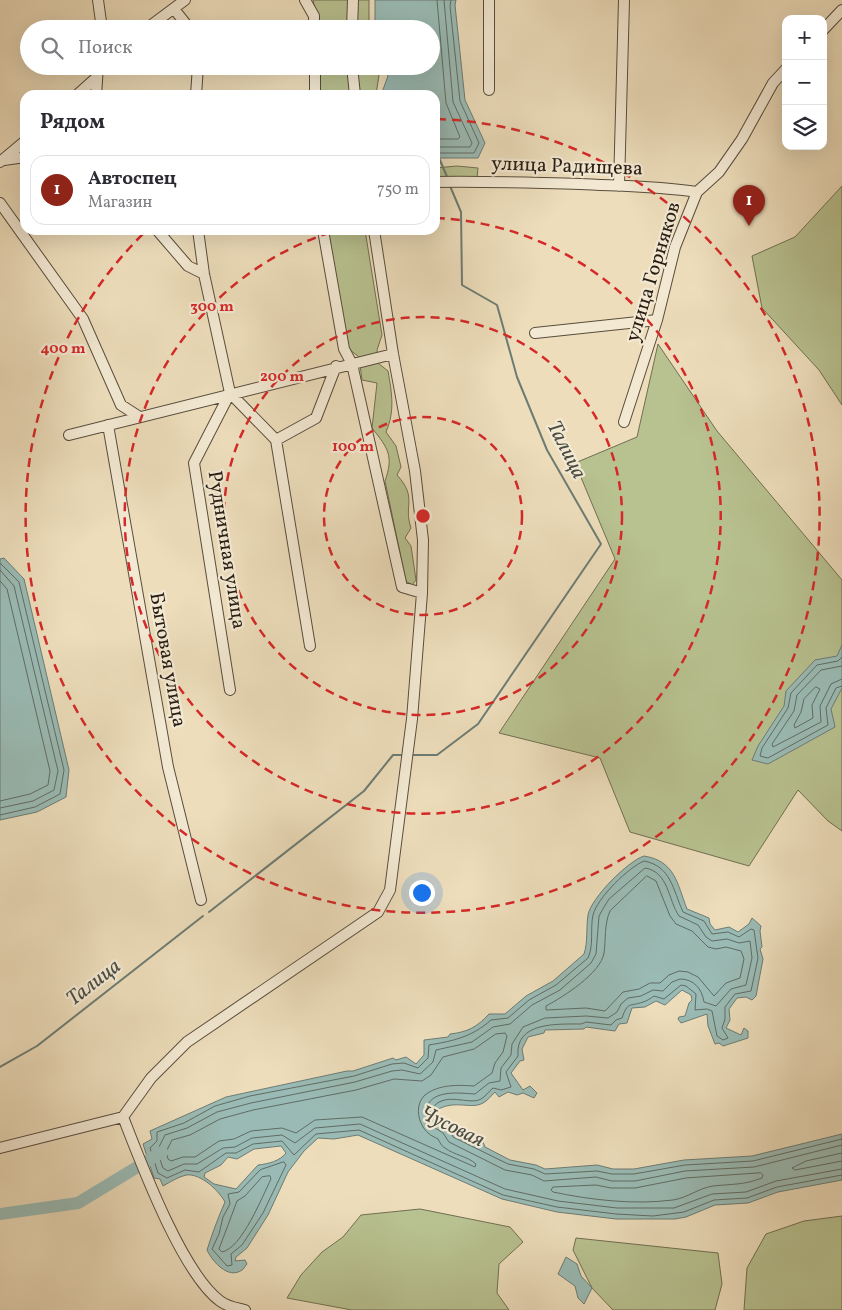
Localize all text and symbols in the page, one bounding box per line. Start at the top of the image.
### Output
map controls [782,15,827,150]
button: + [782,15,827,60]
search box [20,20,440,75]
icon: search [38,34,66,62]
text: Поиск [78,35,132,61]
button: − [782,60,827,105]
button: layers [782,105,827,150]
text: Рядом [40,108,105,137]
street label: улица Радищева [491,150,643,184]
text: Автоспец [88,166,177,192]
text: 1 [54,179,60,201]
text: 750 m [377,179,419,201]
pin: 1 [733,185,765,226]
text: Магазин [88,192,152,214]
street label: улица Горняков [619,198,689,346]
text: 300 m [190,297,234,318]
text: 400 m [41,339,86,360]
text: 200 m [260,367,304,388]
water label: Талица [539,416,593,484]
text: 100 m [332,437,375,458]
street label: Рудничная улица [200,469,252,631]
centre of rings [414,507,432,525]
street label: Бытовая улица [141,590,193,730]
your location [409,880,435,906]
water label: Талица [61,953,127,1013]
water label: Чусовая [415,1099,489,1155]

